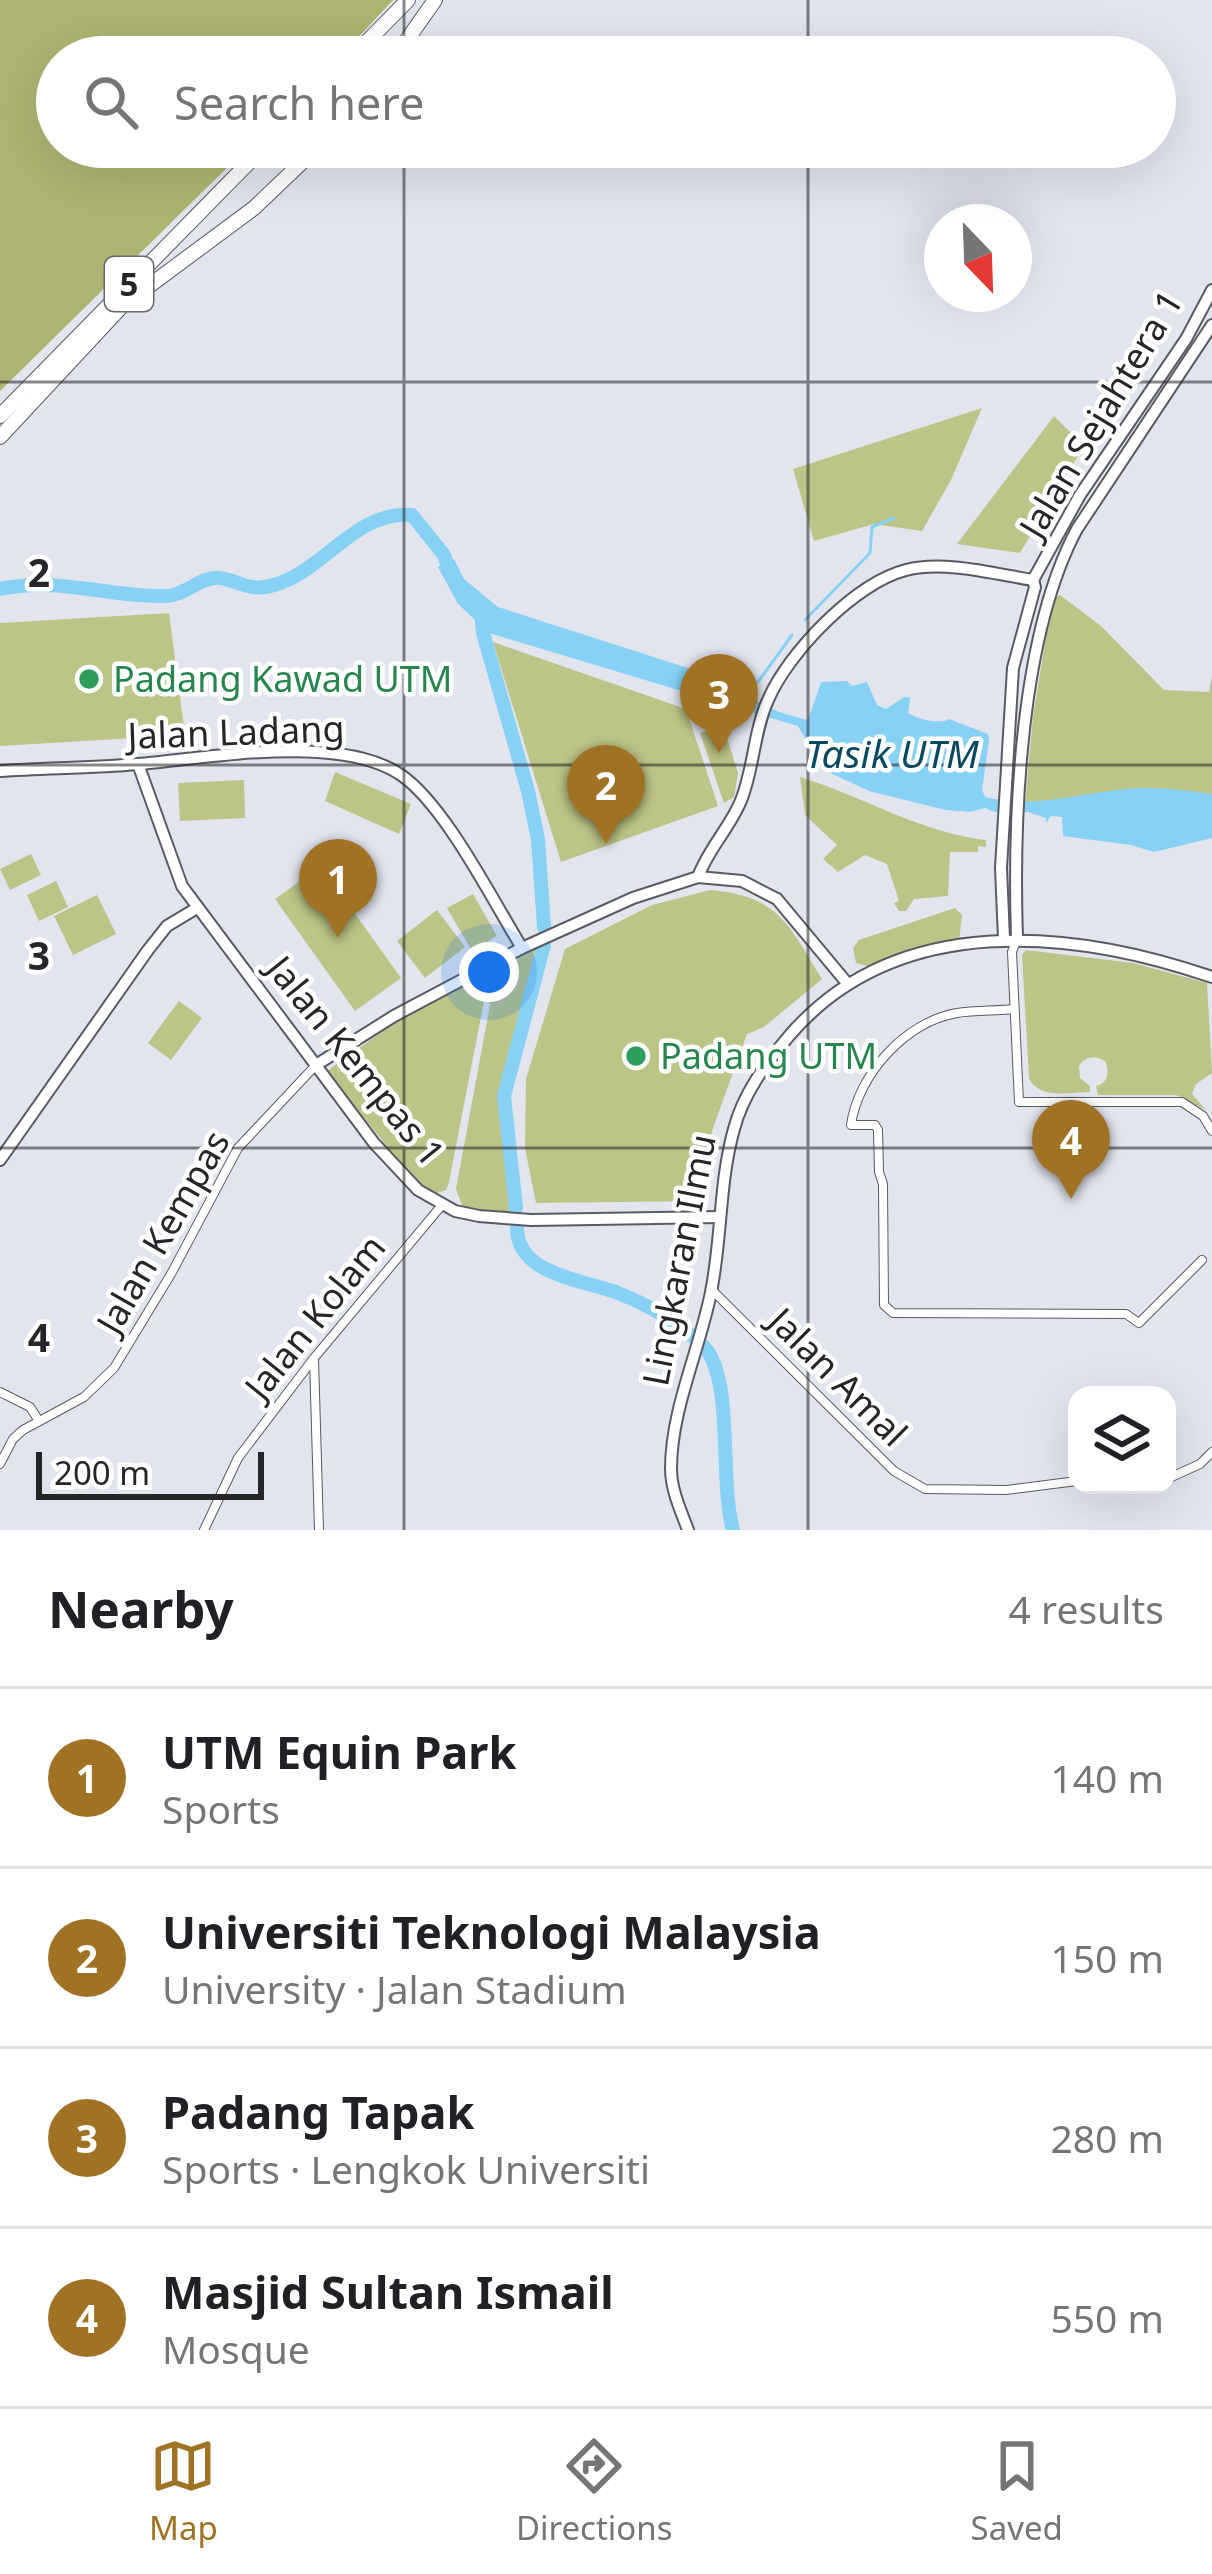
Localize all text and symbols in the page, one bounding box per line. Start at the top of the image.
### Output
search box [36,36,1176,168]
icon: search [78,69,144,135]
text: Search here [174,72,424,133]
north arrow [924,204,1032,312]
road number: 5 [105,257,153,311]
street label: Jalan Sejahtera 1 [1006,281,1194,549]
text: 2 [28,545,50,598]
place label: Padang Kawad UTM [113,654,453,703]
pin: 3 [680,654,758,753]
marker: Padang Kawad UTM [76,666,102,692]
street label: Jalan Ladang [124,703,345,760]
water label: Tasik UTM [805,726,979,779]
pin: 2 [567,745,645,844]
pin: 1 [299,839,377,938]
text: 3 [28,928,50,981]
your location [459,942,519,1002]
street label: Jalan Kempas 1 [255,943,456,1176]
place label: Padang UTM [660,1031,877,1080]
marker: Padang UTM [623,1043,649,1069]
pin: 4 [1032,1100,1110,1199]
street label: Jalan Kempas [83,1121,241,1345]
street label: Lingkaran Ilmu [630,1130,727,1390]
street label: Jalan Kolam [231,1224,396,1412]
street label: Jalan Amal [756,1295,918,1457]
text: 4 [28,1310,50,1363]
map controls [1068,1386,1176,1494]
button: layers [1068,1386,1176,1494]
scale bar [36,1446,264,1499]
text: 200 m [54,1450,150,1495]
text: Nearby [48,1573,234,1643]
text: 4 results [1009,1582,1164,1635]
text: UTM Equin Park [162,1721,516,1782]
text: 1 [76,1751,98,1804]
text: 140 m [1050,1751,1164,1804]
text: Sports [162,1782,280,1835]
text: Universiti Teknologi Malaysia [162,1901,821,1962]
text: 2 [76,1931,98,1984]
text: 150 m [1050,1931,1164,1984]
text: University · Jalan Stadium [162,1962,627,2015]
text: Padang Tapak [162,2081,474,2142]
text: 3 [76,2111,98,2164]
text: 280 m [1050,2111,1164,2164]
text: Sports · Lengkok Universiti [162,2142,650,2195]
text: Masjid Sultan Ismail [162,2261,614,2322]
text: 4 [76,2291,98,2344]
text: 550 m [1050,2291,1164,2344]
text: Mosque [162,2322,310,2375]
tab: Map [149,2433,218,2550]
tab: Directions [516,2433,673,2550]
tab: Saved [971,2433,1063,2550]

